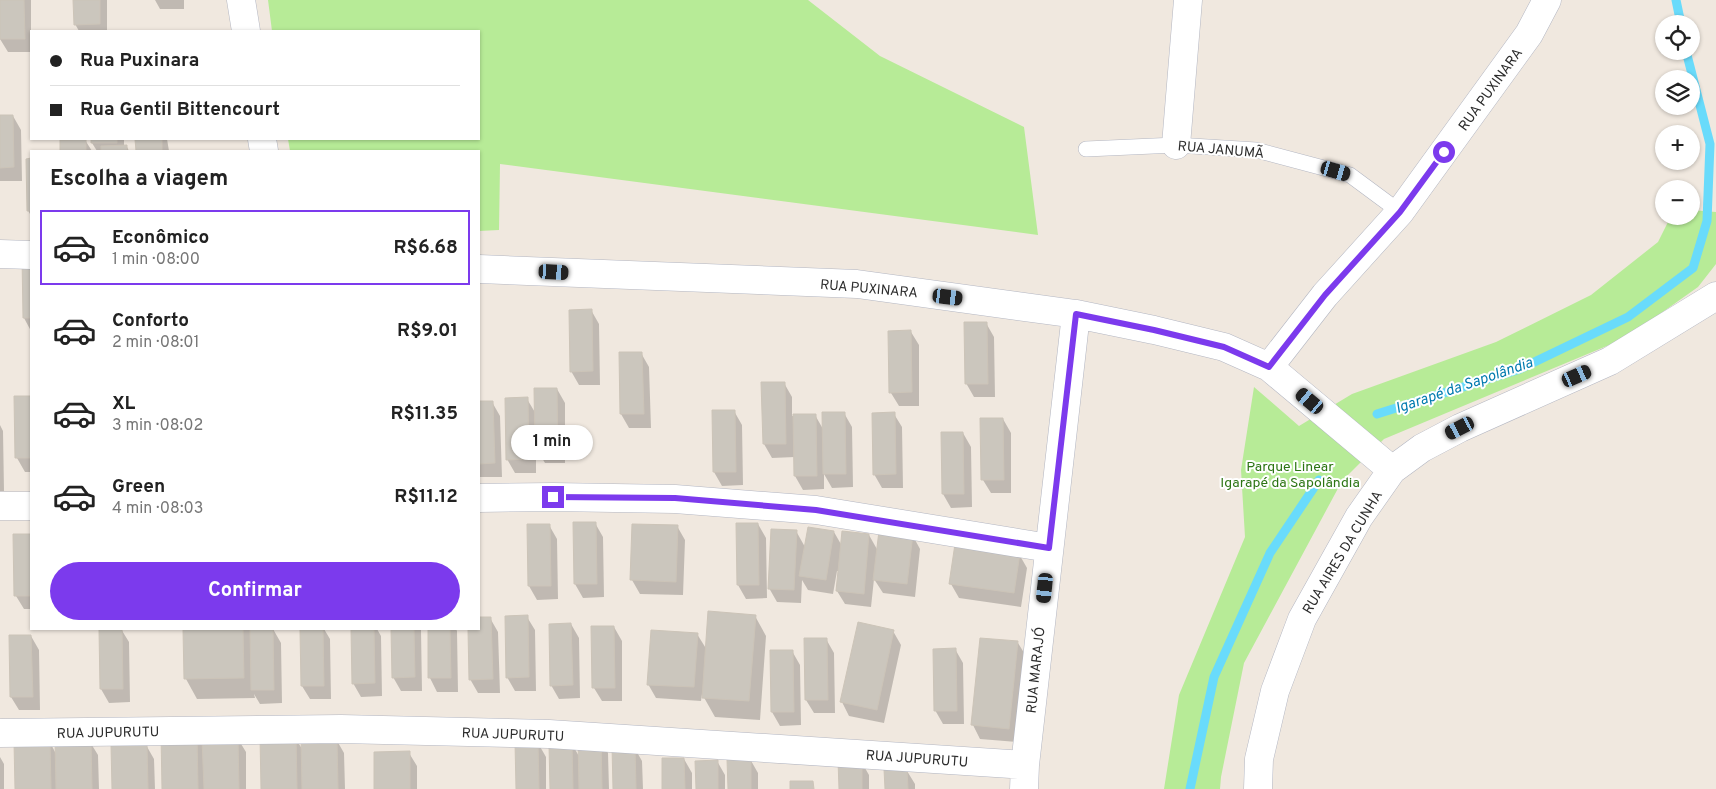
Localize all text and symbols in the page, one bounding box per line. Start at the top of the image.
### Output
map controls [1655,15,1700,225]
button: locate [1655,15,1700,60]
street label: RUA PUXINARA [1455,45,1527,135]
text: Rua Puxinara [80,49,199,73]
button: layers [1655,70,1700,115]
text: Rua Gentil Bittencourt [80,98,280,122]
button: + [1655,125,1700,170]
street label: RUA JANUMÃ [1177,138,1265,163]
route start [1433,141,1455,163]
car [1319,160,1352,182]
text: Escolha a viagem [50,166,228,193]
button: − [1655,180,1700,225]
icon: car [52,225,97,270]
text: Econômico [112,226,209,250]
text: R$6.68 [394,236,458,260]
text: 1 min · 08:00 [112,250,200,270]
car [538,264,569,280]
street label: RUA PUXINARA [819,277,918,302]
car [932,288,963,306]
icon: car [52,308,97,353]
text: Conforto [112,309,189,333]
text: R$9.01 [397,319,458,343]
text: 2 min · 08:01 [112,333,200,353]
water label: Igarapé da Sapolândia [1393,354,1536,419]
car [1560,363,1593,389]
car [1293,386,1326,416]
icon: car [52,391,97,436]
text: XL [112,392,135,416]
text: R$11.35 [391,402,458,426]
car [1443,415,1476,441]
text: 3 min · 08:02 [112,416,203,436]
callout: 1 min [512,424,594,460]
text: 1 min [533,432,571,452]
park label: Parque Linear Igarapé da Sapolândia [1220,459,1360,492]
icon: car [52,474,97,519]
text: Green [112,475,165,499]
text: R$11.12 [394,485,458,509]
route end [542,486,564,508]
street label: RUA AIRES DA CUNHA [1300,488,1387,618]
text: 4 min · 08:03 [112,499,203,519]
button: Confirmar [50,562,460,620]
car [1035,572,1054,604]
street label: RUA MARAJÓ [1022,626,1049,714]
street label: RUA JUPURUTU [57,724,160,743]
street label: RUA JUPURUTU [461,725,565,746]
street label: RUA JUPURUTU [865,747,969,772]

